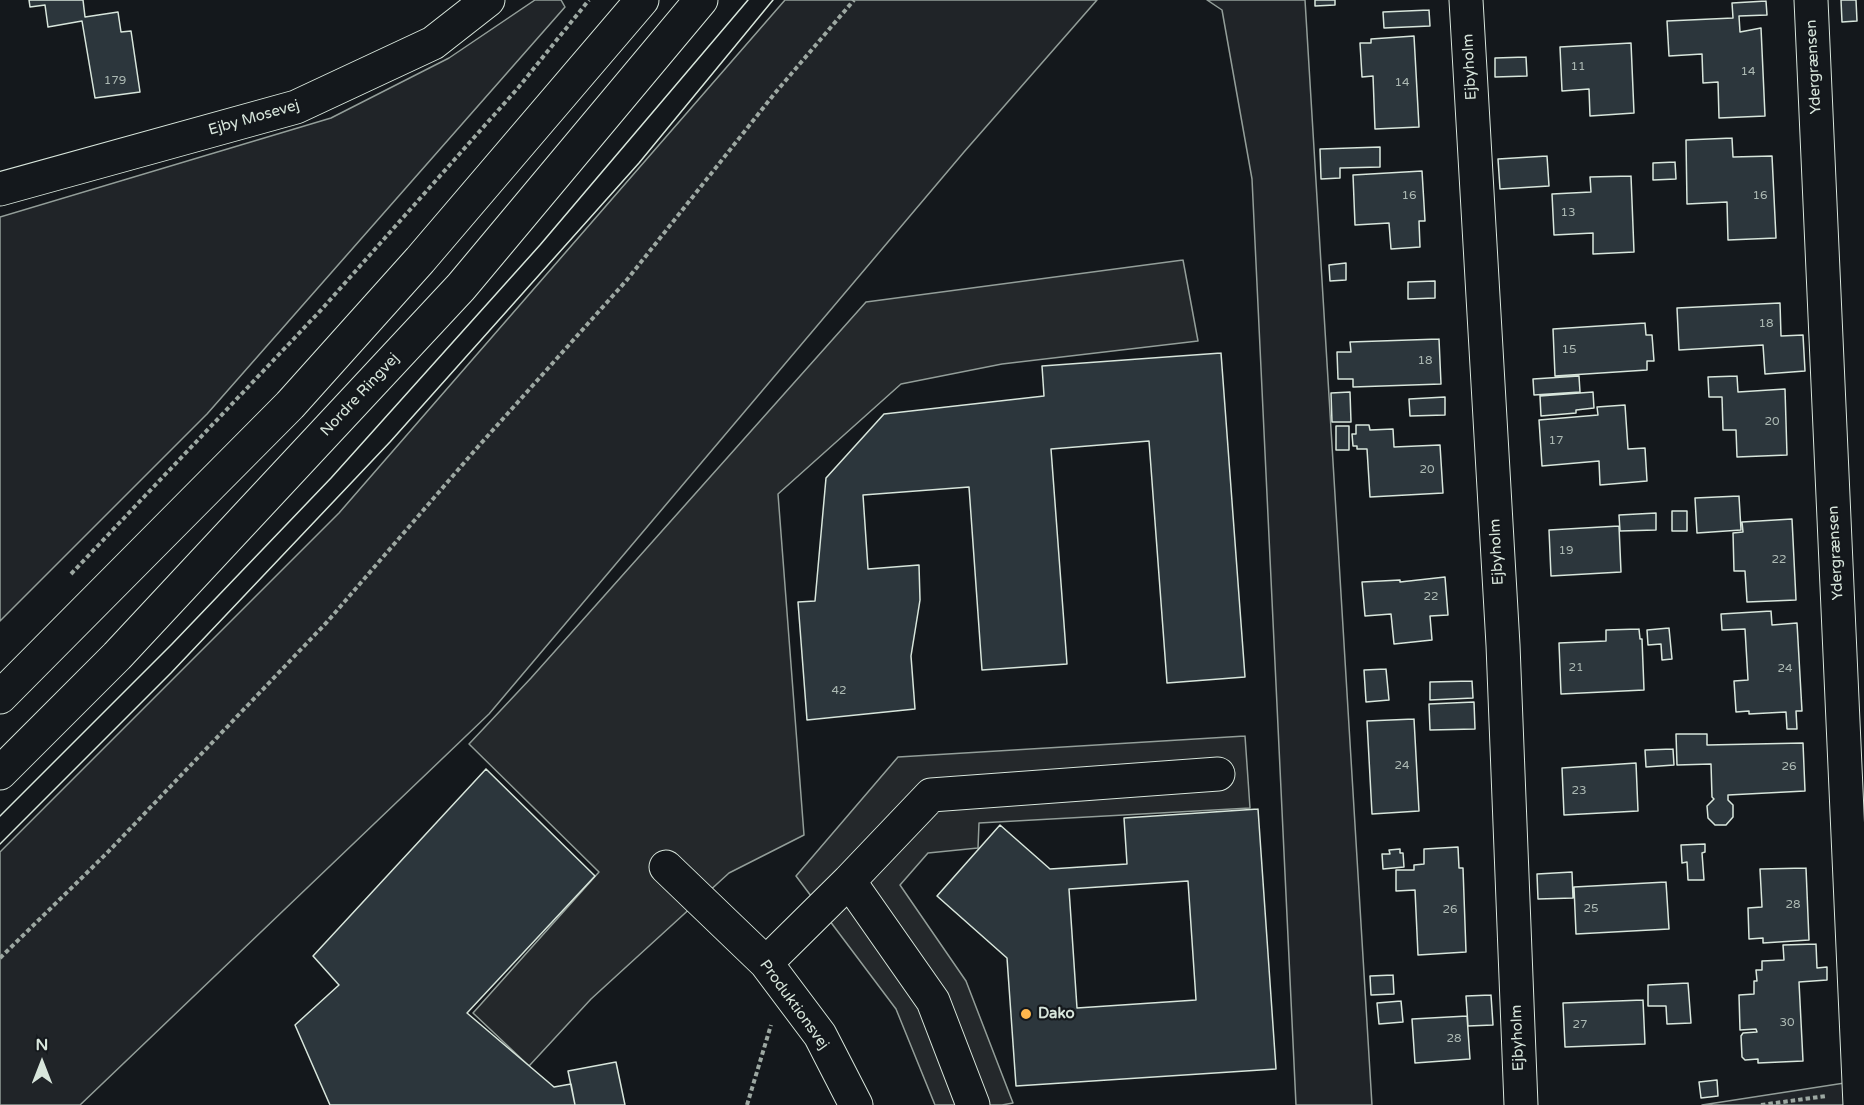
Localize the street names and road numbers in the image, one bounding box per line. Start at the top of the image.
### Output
street label: Ydergrænsen [1803,19,1825,115]
street label: Ejbyholm [1459,33,1481,101]
street label: Ejby Mosevej [206,96,302,140]
street label: Nordre Ringvej [317,350,403,440]
street label: Ydergrænsen [1825,505,1847,601]
street label: Ejbyholm [1486,518,1508,586]
street label: Produktionsvej [755,957,833,1053]
street label: Ejbyholm [1508,1004,1528,1072]

